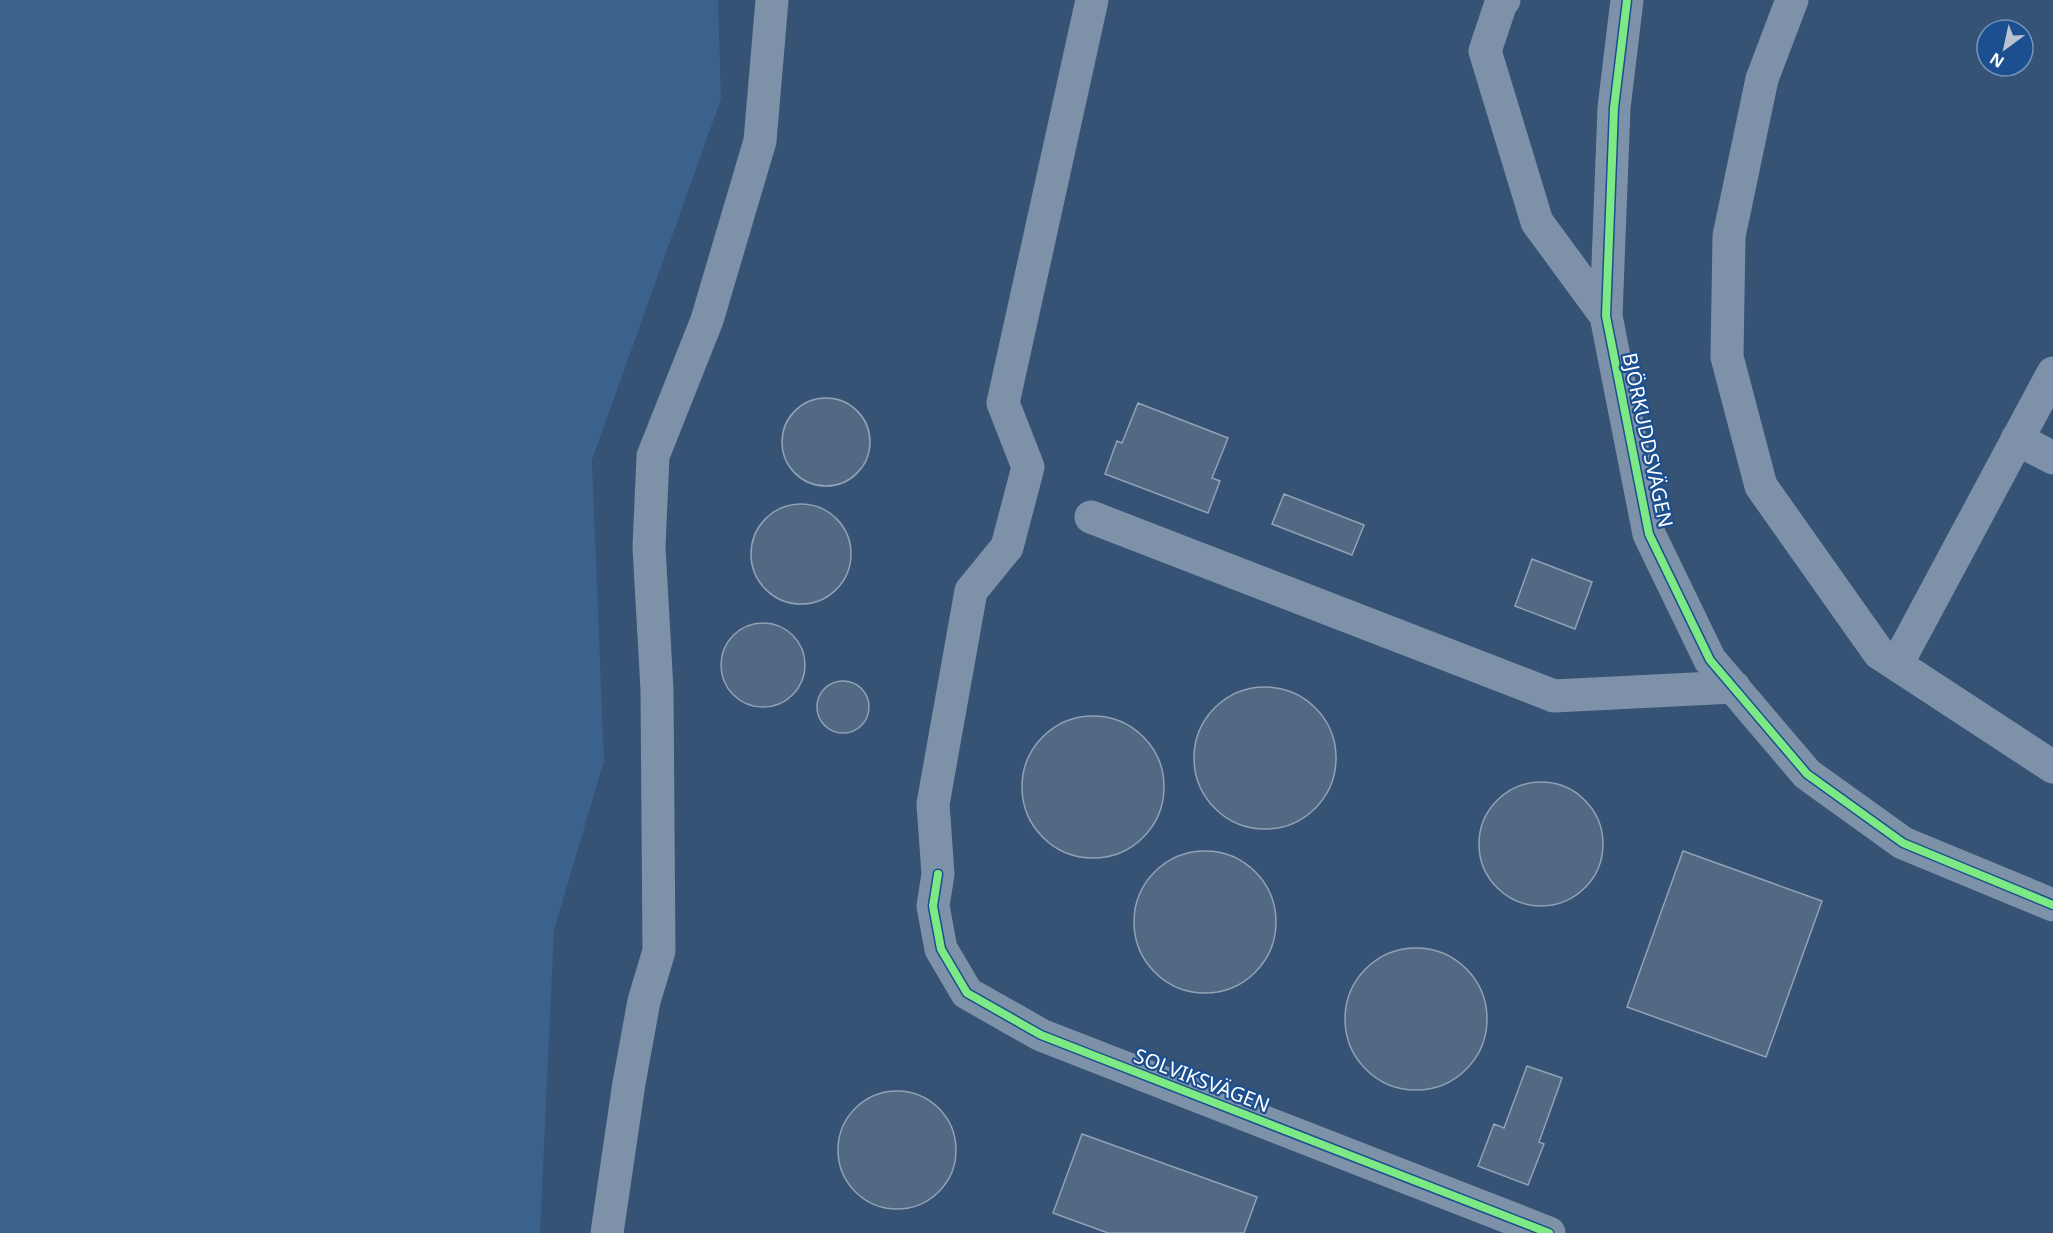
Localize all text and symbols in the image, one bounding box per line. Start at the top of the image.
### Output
north arrow [1975,18,2035,78]
text: N [1985,48,2008,73]
street label: BJÖRKUDDSVÄGEN [1616,350,1680,530]
street label: SOLVIKSVÄGEN [1130,1042,1274,1118]

